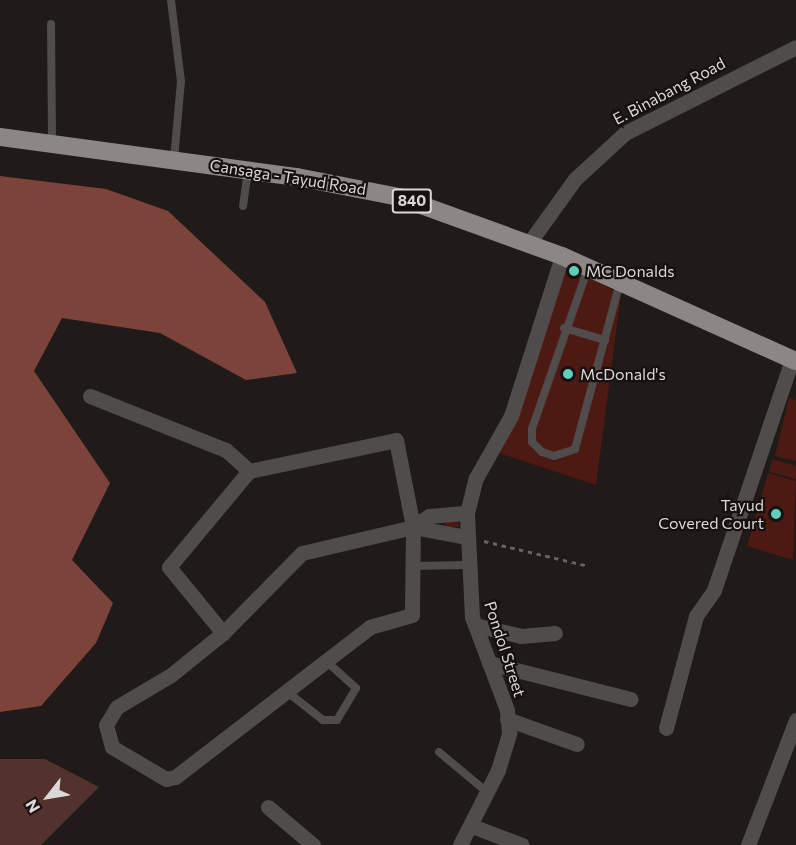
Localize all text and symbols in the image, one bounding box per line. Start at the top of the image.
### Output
street label: E. Binabang Road [610,53,728,129]
street label: Cansaga - Tayud Road [209,155,367,199]
road number: 840 [391,189,433,213]
place label: MC Donalds [586,261,675,281]
marker: MC Donalds [567,264,581,278]
place label: McDonald's [580,364,666,384]
marker: McDonald's [561,367,575,381]
place label: Tayud Covered Court [658,495,764,533]
marker: Tayud Covered Court [769,507,783,521]
street label: Pondol Street [480,599,530,699]
north arrow [18,767,78,827]
text: N [21,796,43,817]

